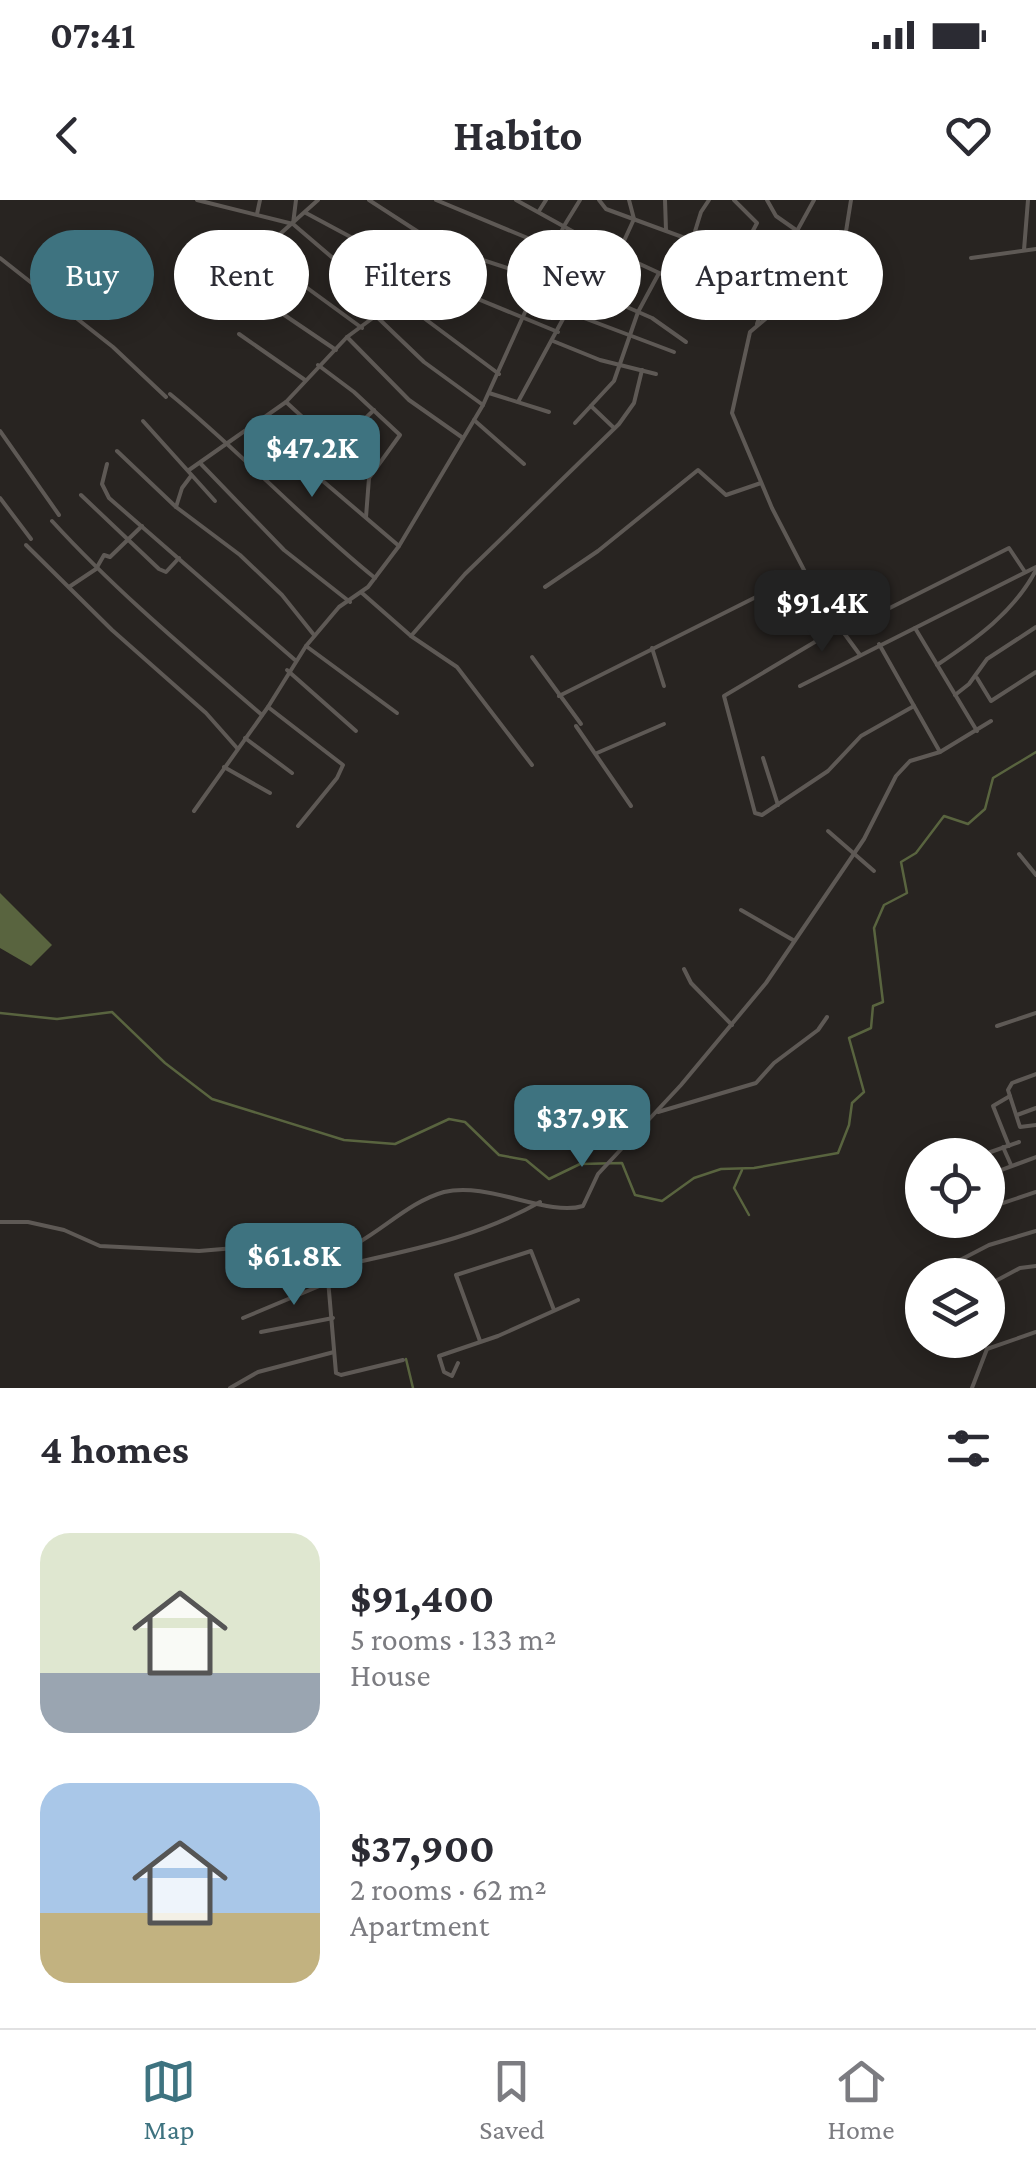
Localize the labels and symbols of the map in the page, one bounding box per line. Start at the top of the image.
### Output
pin: $47.2K [231,415,393,500]
pin: $91.4K [741,570,903,655]
pin: $37.9K [501,1085,663,1170]
pin: $61.8K [213,1223,375,1308]

